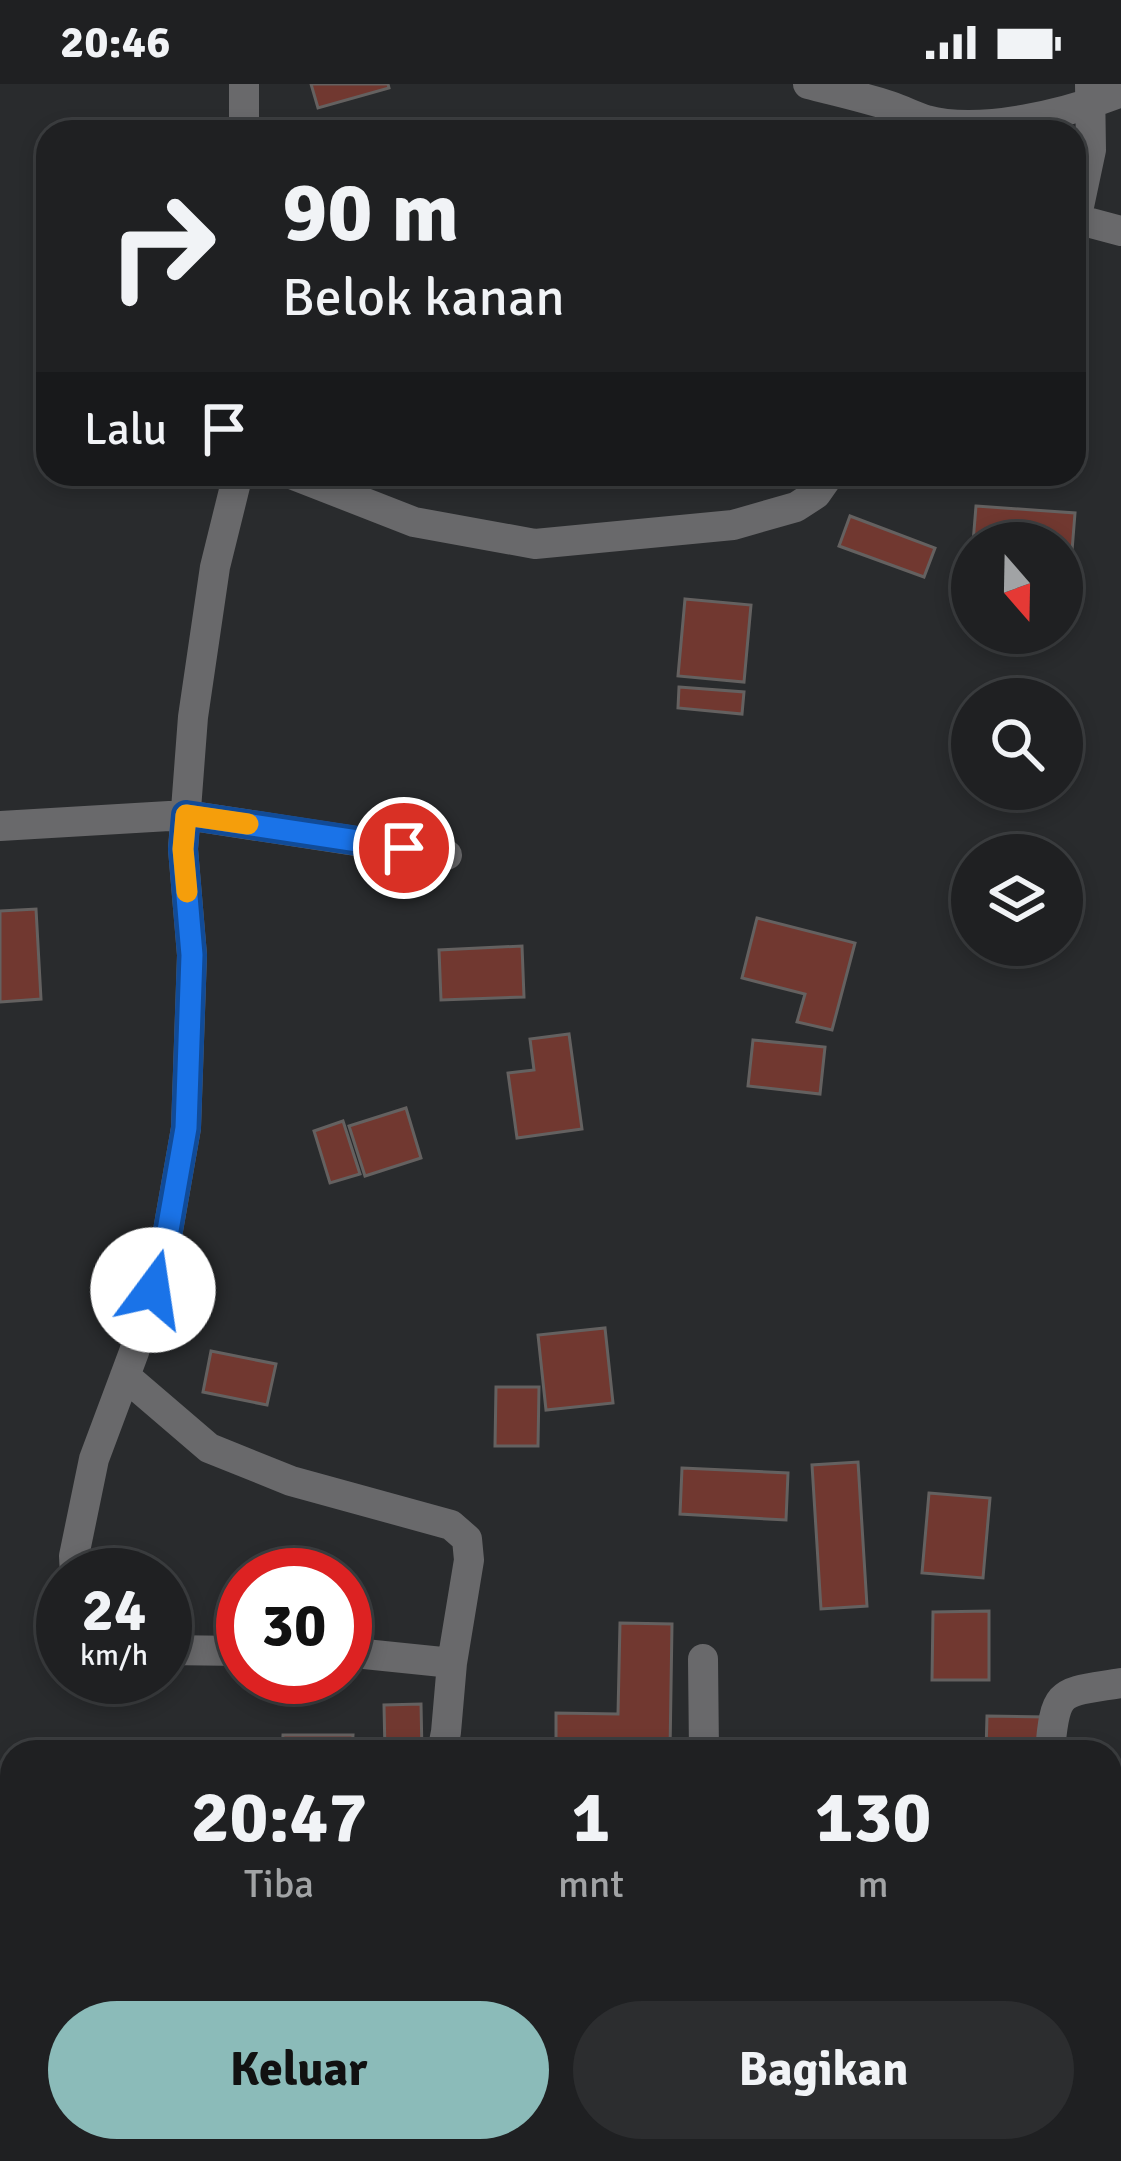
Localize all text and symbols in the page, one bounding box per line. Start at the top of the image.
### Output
text: 20:46 [60,15,170,70]
text: 90 m [282,161,459,265]
icon: right [84,168,240,324]
text: Belok kanan [282,264,565,331]
icon: arrive [191,396,257,462]
text: Lalu [84,402,167,457]
north arrow [951,522,1083,654]
map controls [951,522,1083,966]
button: search [951,678,1083,810]
pin [353,797,455,899]
icon: arrive [371,815,437,881]
button: layers [951,834,1083,966]
position arrow [90,1227,216,1353]
speed limit sign: 30 [216,1548,372,1704]
text: 24 [82,1574,146,1648]
text: km/h [80,1637,148,1674]
text: 20:47 [191,1773,367,1862]
text: 1 [572,1773,610,1862]
text: 130 [815,1773,931,1862]
text: Tiba [244,1860,314,1908]
text: mnt [558,1860,624,1908]
text: m [857,1860,889,1908]
button: Keluar [48,2001,549,2139]
button: Bagikan [573,2001,1074,2139]

